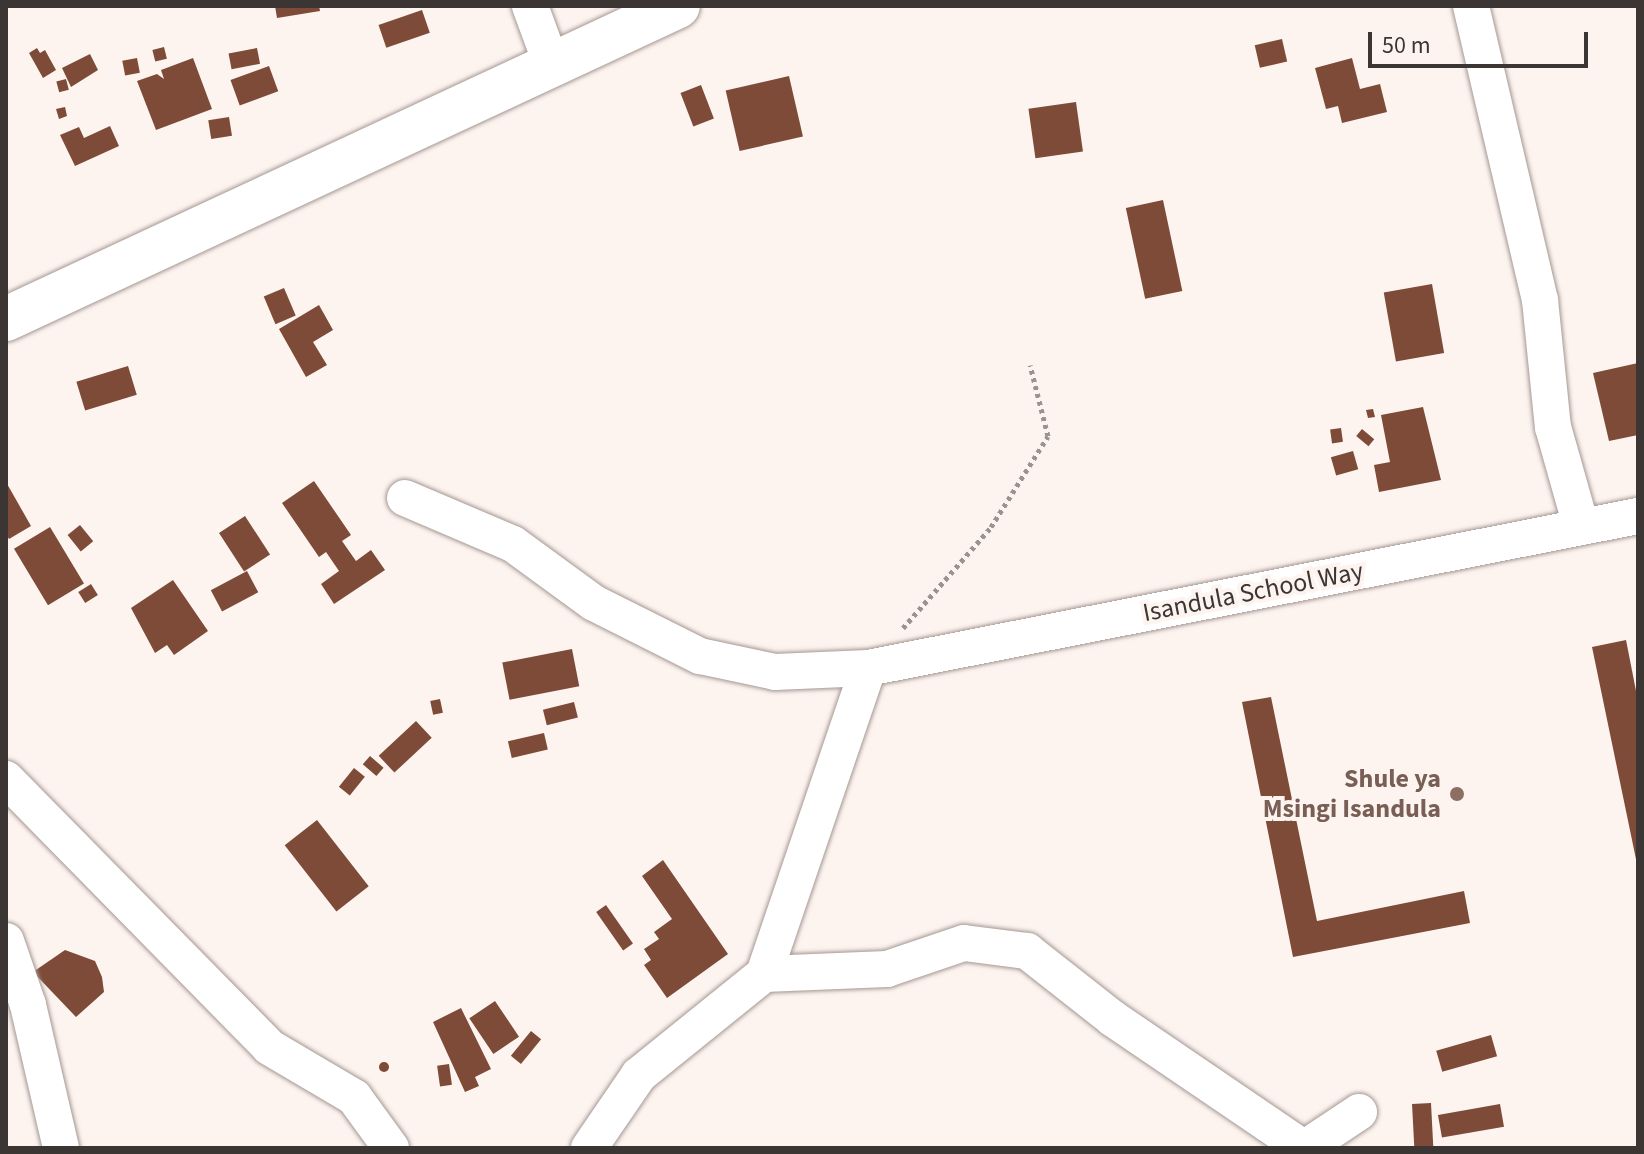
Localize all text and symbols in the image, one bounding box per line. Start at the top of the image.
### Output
scale bar [1372,16,1592,66]
text: 50 m [1382,28,1431,63]
street label: Isandula School Way [1140,555,1366,629]
place label: Shule ya Msingi Isandula [1263,763,1441,824]
marker: Shule ya Msingi Isandula [1448,785,1466,803]

